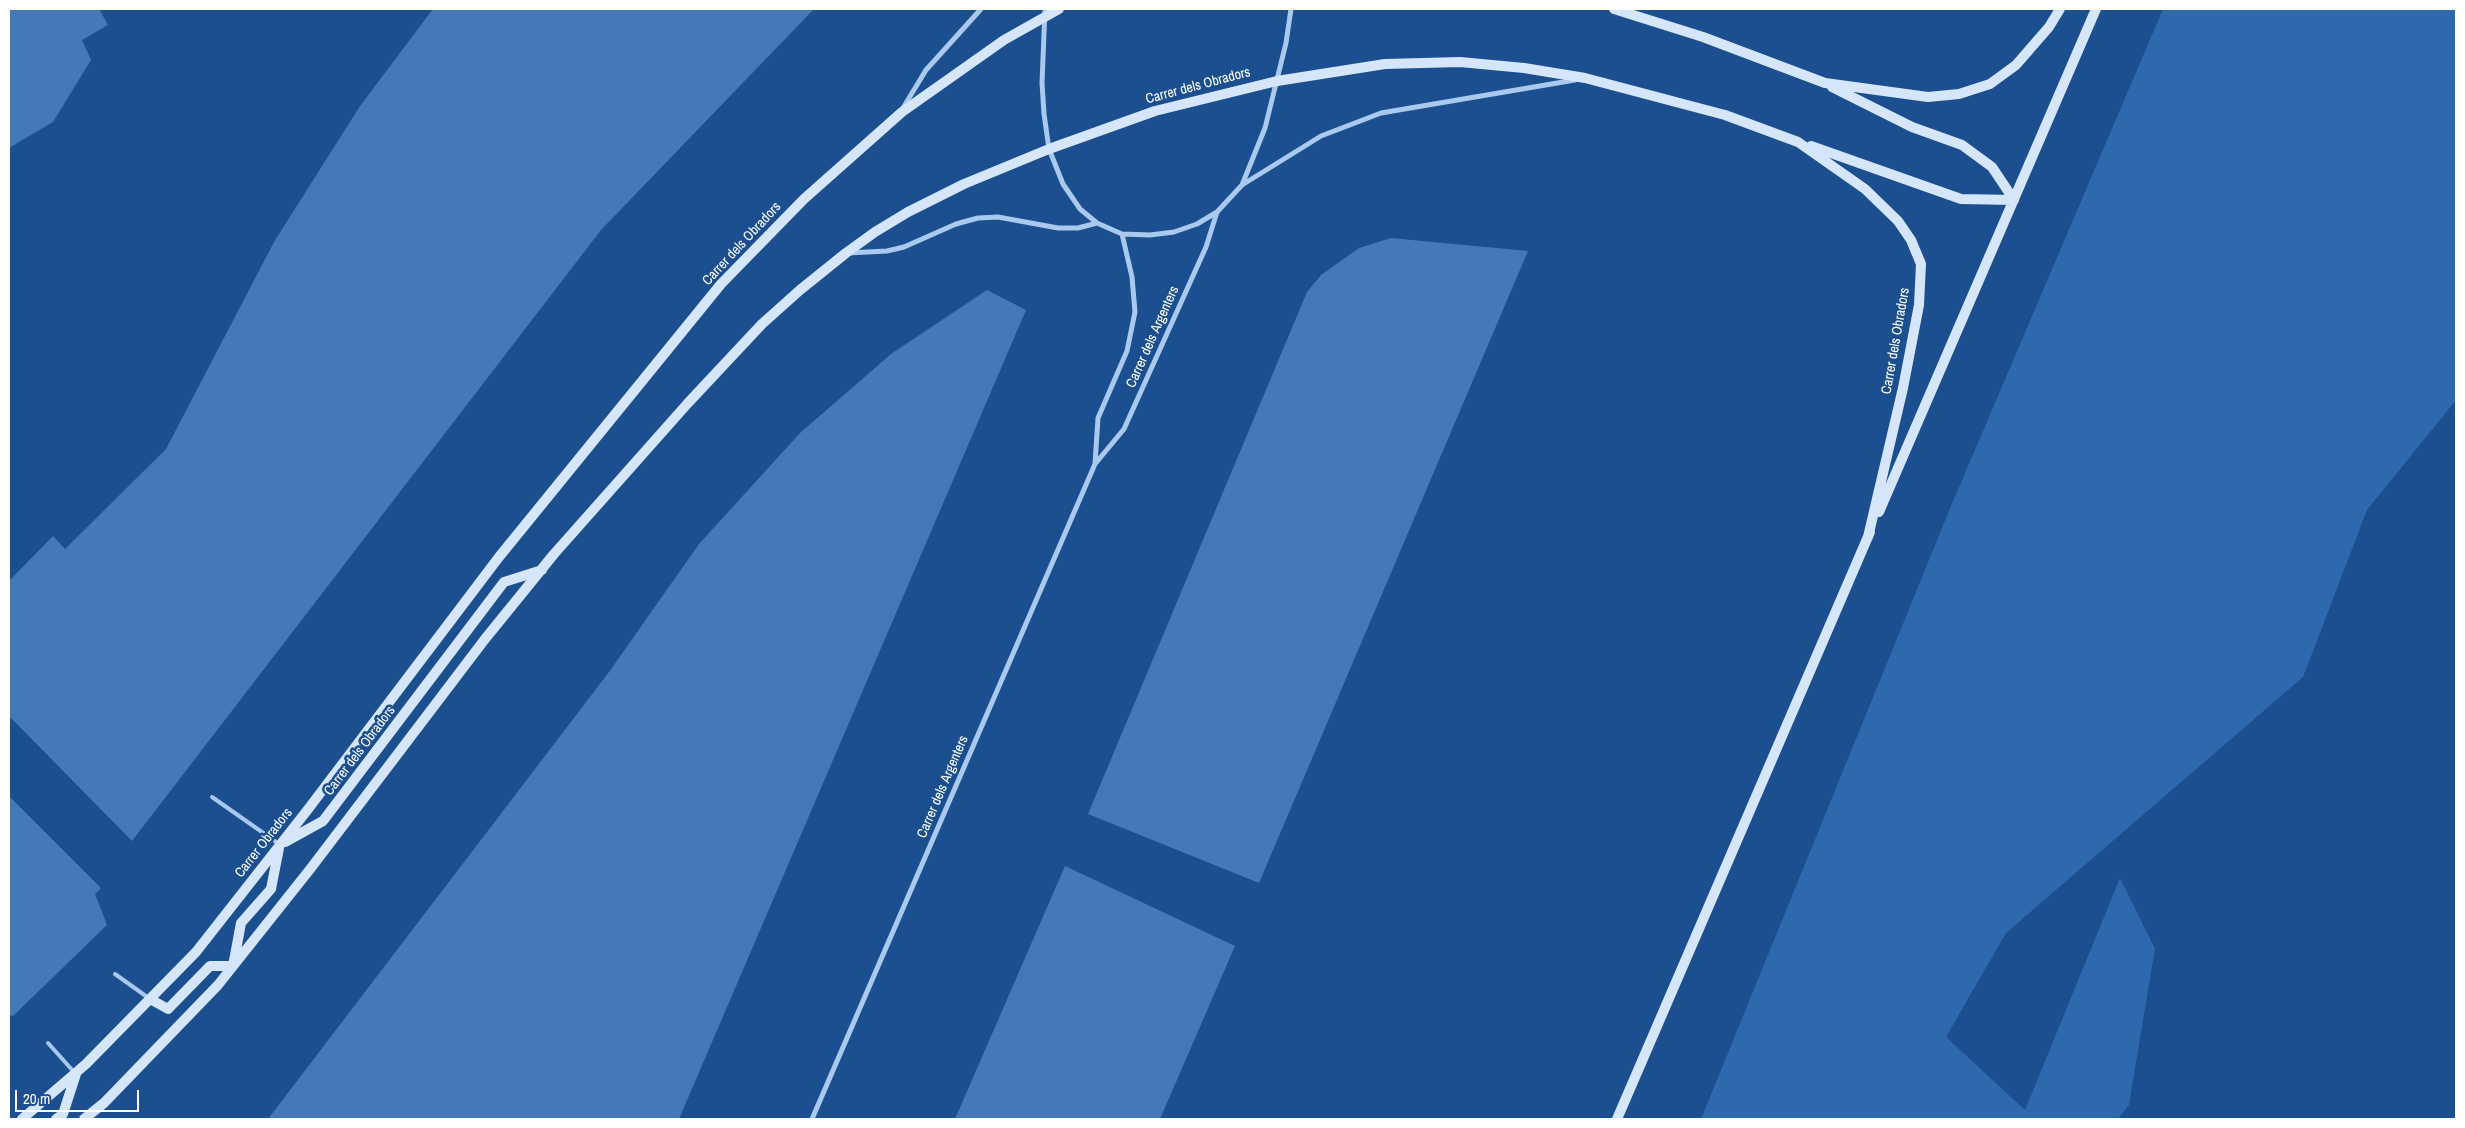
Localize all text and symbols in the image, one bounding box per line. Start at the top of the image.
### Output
street label: Carrer dels Obradors [1144,64,1252,108]
street label: Carrer dels Obradors [699,199,785,289]
street label: Carrer dels Argenters [1123,283,1183,391]
street label: Carrer dels Obradors [1878,286,1914,396]
street label: Carrer dels Obradors [321,703,399,799]
street label: Carrer dels Argenters [914,733,972,841]
street label: Carrer Obradors [232,805,296,881]
scale bar [18,1080,141,1112]
text: 20 m [23,1088,50,1109]

